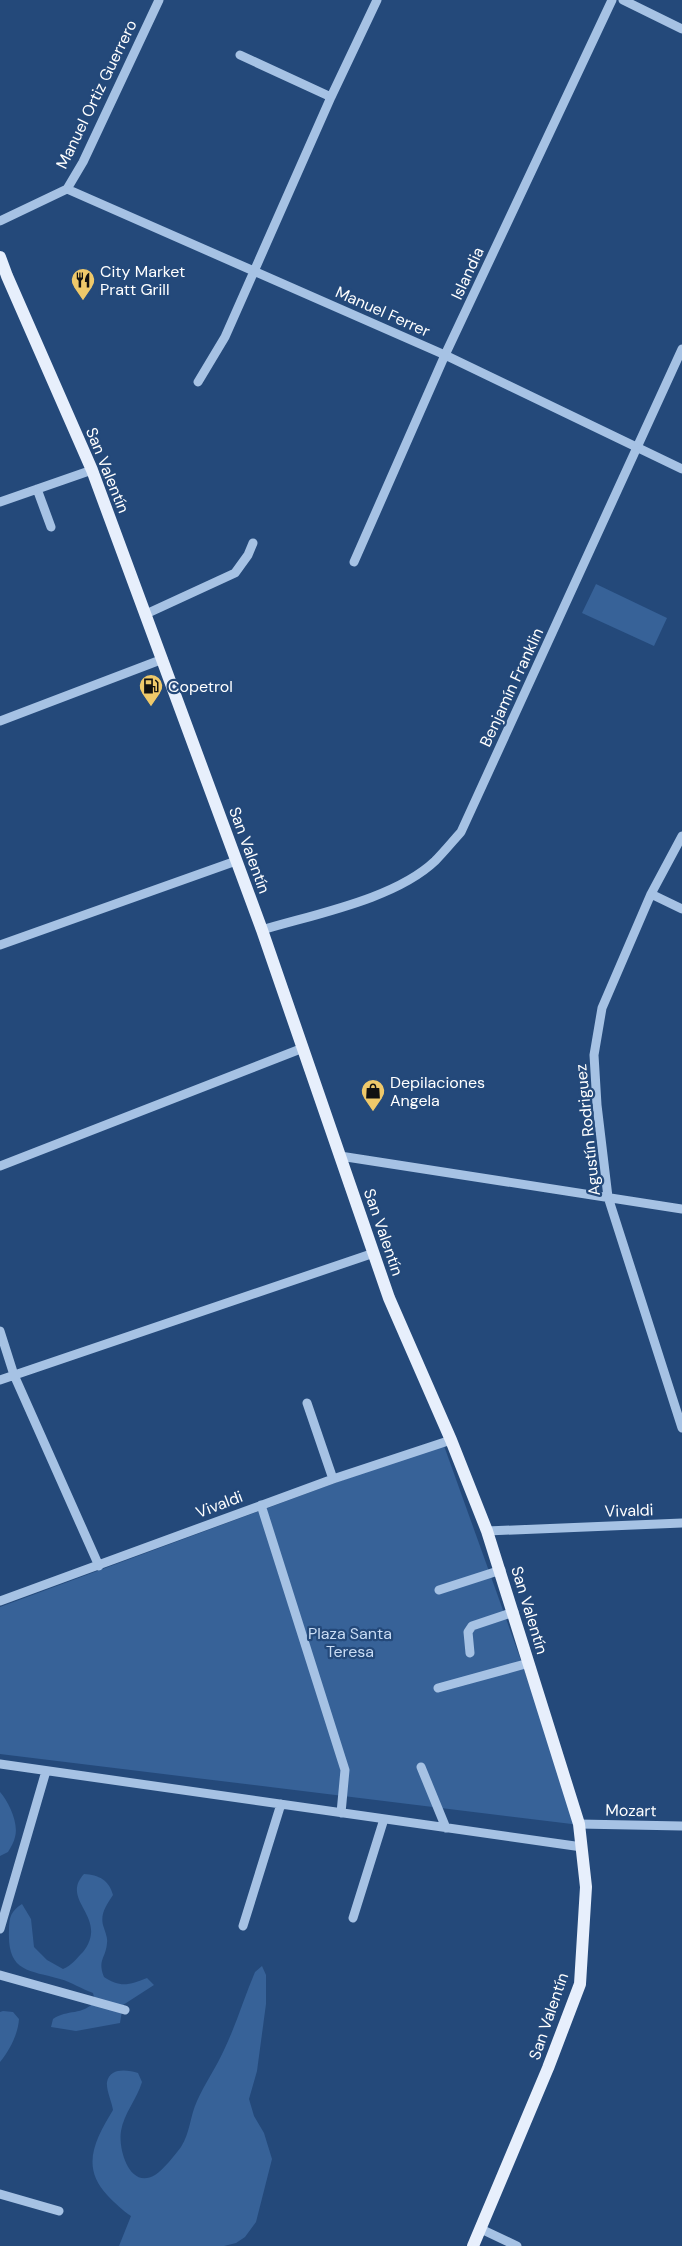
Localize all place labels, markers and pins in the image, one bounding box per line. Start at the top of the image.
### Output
place label: City Market Pratt Grill [100,261,185,300]
restaurant icon: City Market Pratt Grill [70,267,96,301]
fuel station icon: Copetrol [138,673,164,707]
place label: Copetrol [168,676,233,697]
place label: Depilaciones Angela [390,1072,485,1111]
shop icon: Depilaciones Angela [360,1078,386,1112]

